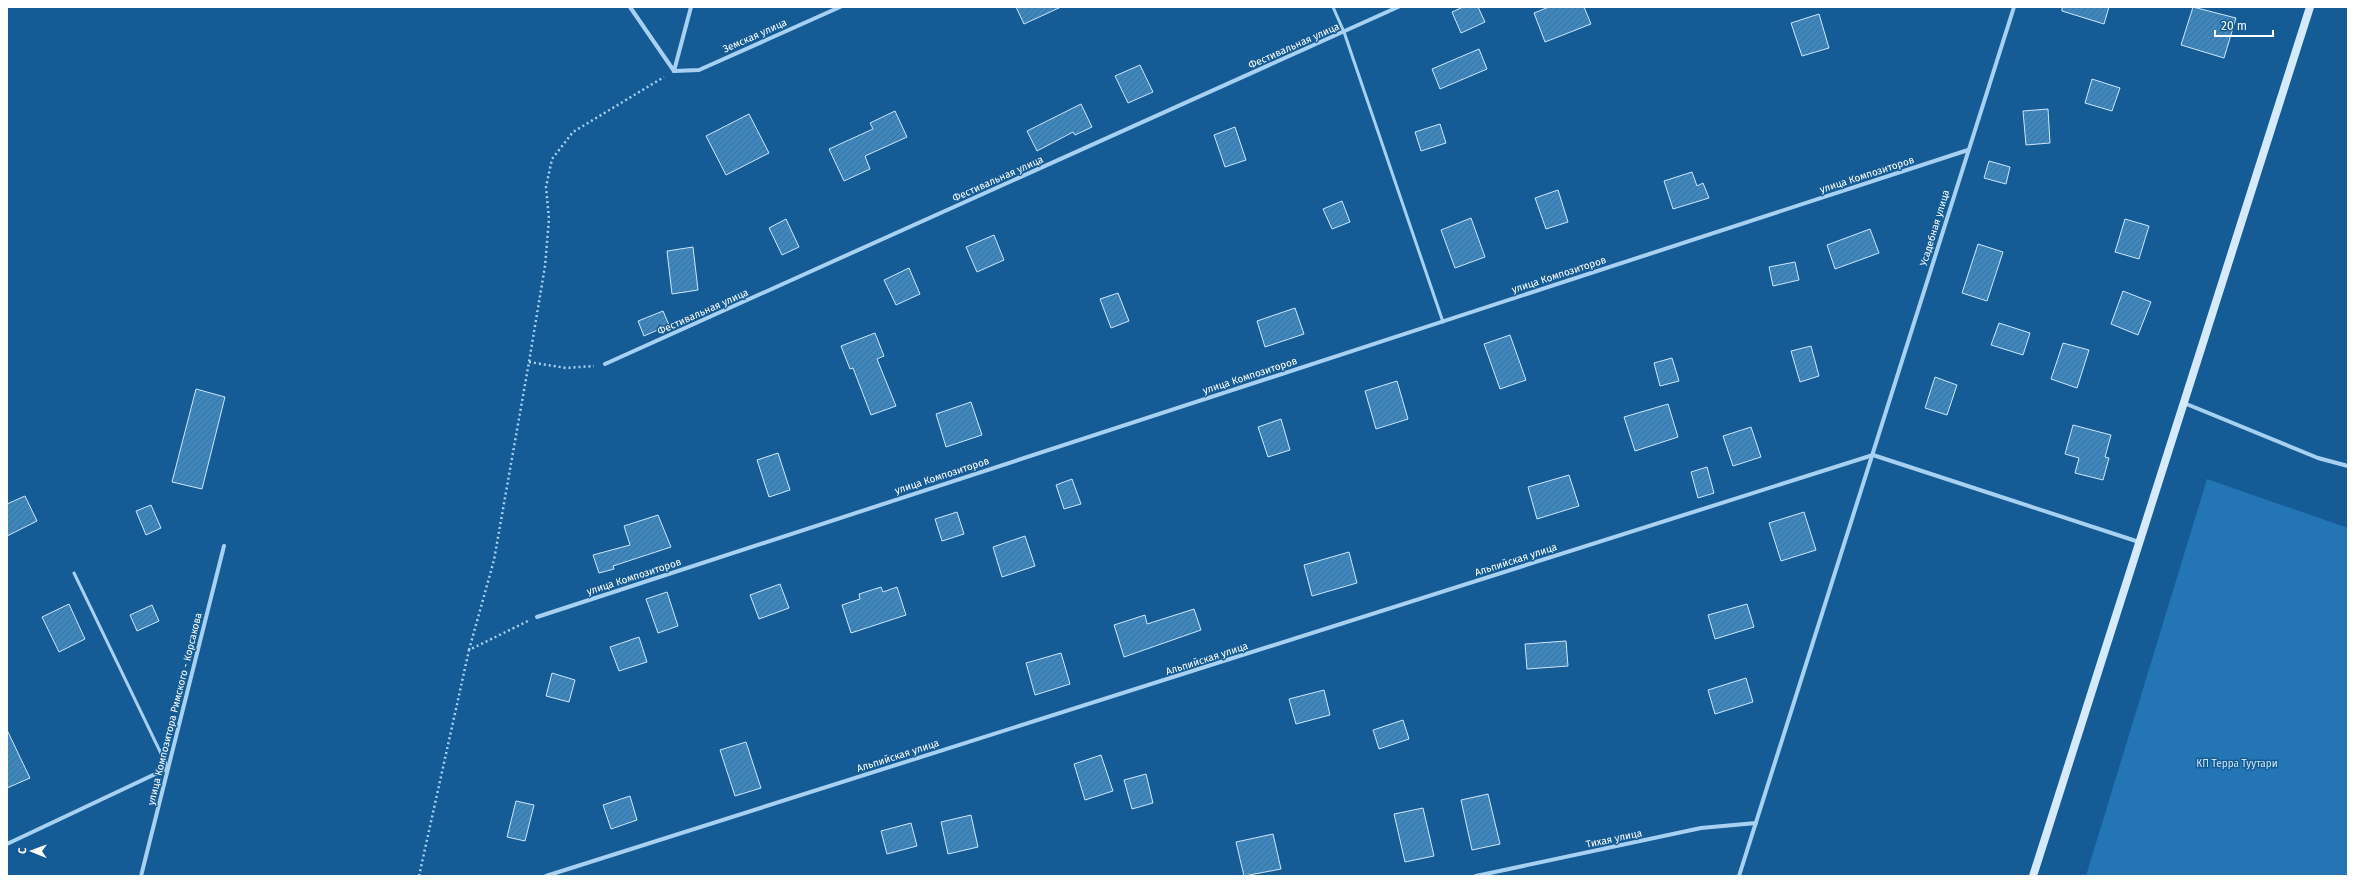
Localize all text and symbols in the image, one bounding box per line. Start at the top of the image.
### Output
scale bar [2215,12,2273,38]
street label: Земская улица [721,17,789,55]
text: 20 m [2221,19,2247,33]
street label: Фестивальная улица [1247,21,1341,71]
street label: Фестивальная улица [951,154,1045,204]
street label: улица Композиторов [1818,154,1916,196]
street label: Усадебная улица [1918,188,1952,268]
street label: улица Композиторов [1510,254,1608,296]
street label: Фестивальная улица [656,287,750,337]
street label: улица Композиторов [1201,355,1299,397]
street label: улица Композиторов [893,455,991,497]
street label: Альпийская улица [1473,541,1559,579]
street label: улица Композиторов [585,556,683,598]
street label: улица Композитора Римского - Корсакова [145,611,205,807]
street label: Альпийская улица [1164,640,1250,678]
street label: Альпийская улица [855,737,941,775]
park label: КП Терра Туутари [2196,758,2278,770]
street label: Тихая улица [1585,827,1643,851]
north arrow [12,831,52,871]
text: С [16,847,29,854]

